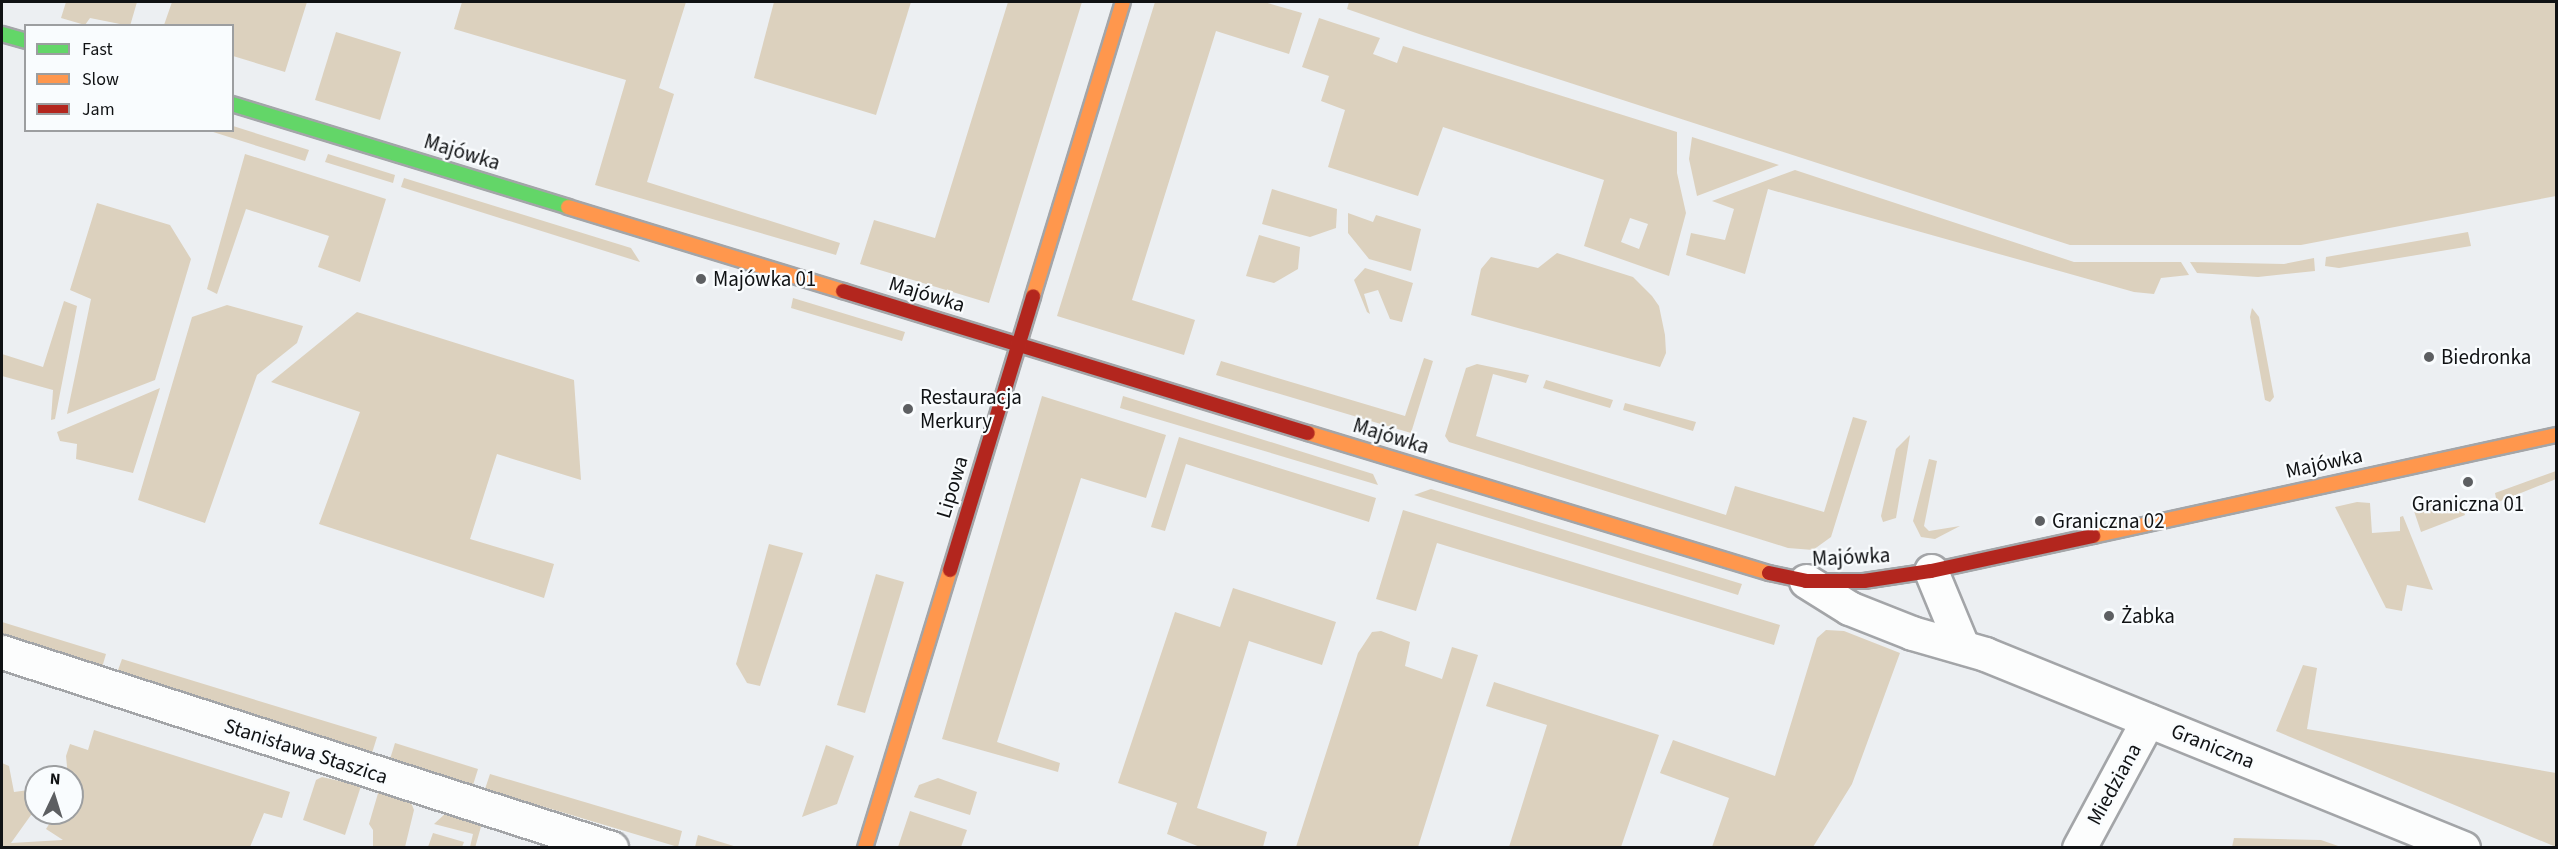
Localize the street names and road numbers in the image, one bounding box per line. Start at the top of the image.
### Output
street label: Majówka [421,129,503,175]
street label: Majówka [886,271,968,317]
street label: Majówka [1350,413,1432,459]
street label: Majówka [2283,443,2365,483]
street label: Lipowa [931,453,973,521]
street label: Majówka [1811,542,1891,572]
street label: Stanisława Staszica [221,713,391,789]
street label: Graniczna [2168,718,2258,774]
street label: Miedziana [2081,739,2147,829]

